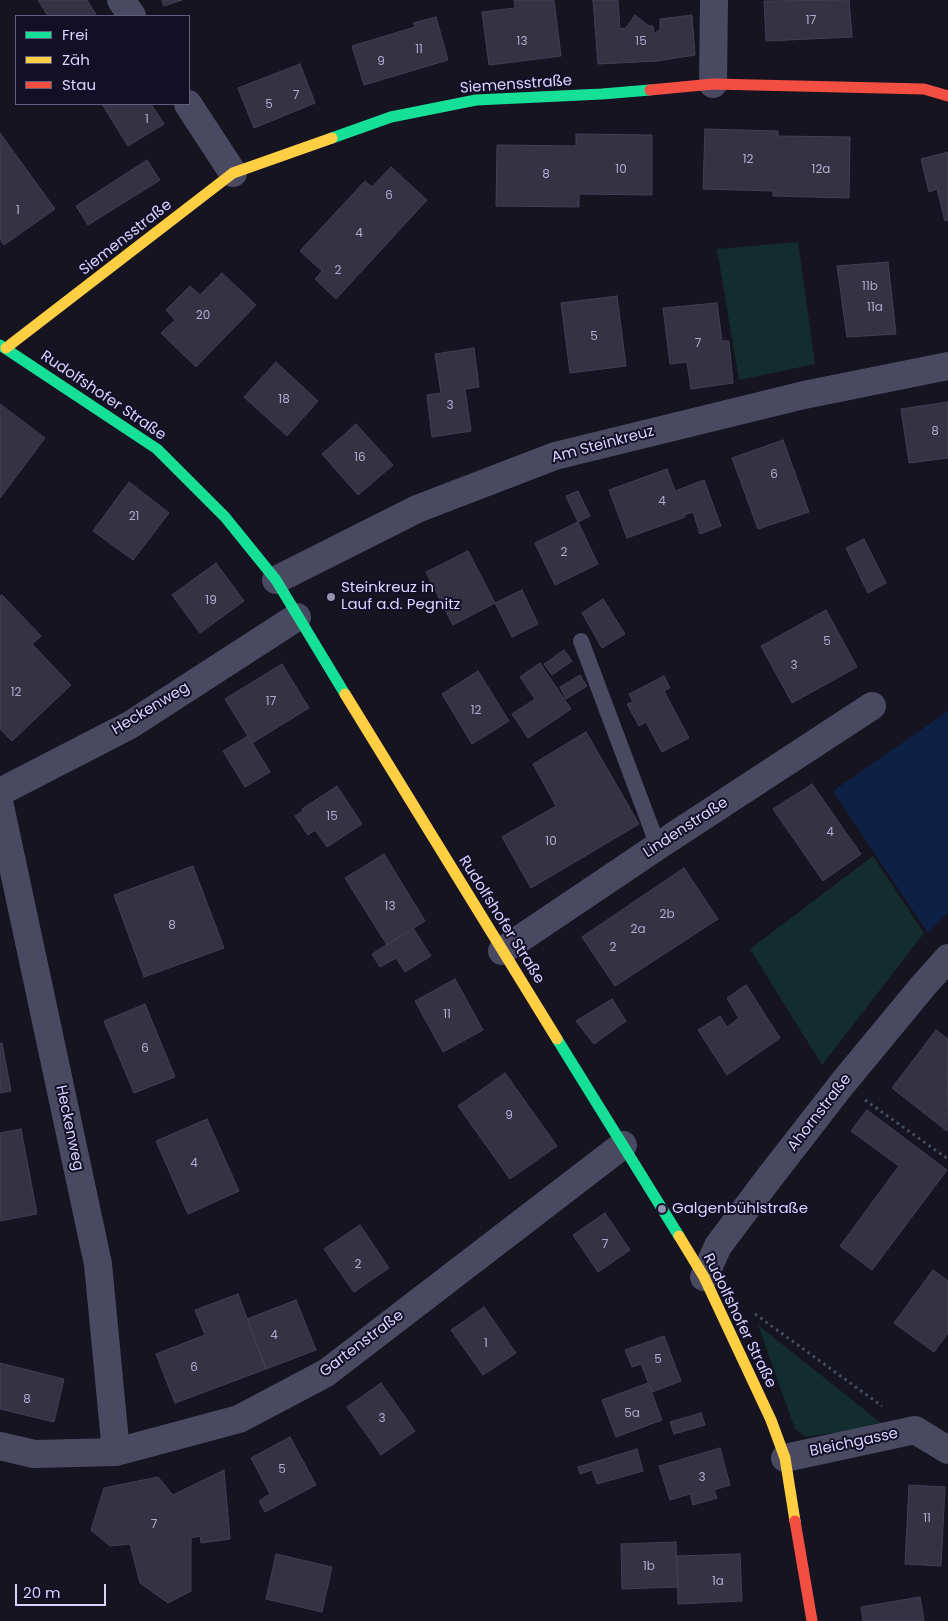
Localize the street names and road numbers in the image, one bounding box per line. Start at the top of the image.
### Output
street label: Siemensstraße [459,72,573,98]
street label: Siemensstraße [76,196,176,280]
street label: Rudolfshofer Straße [37,347,169,445]
street label: Am Steinkreuz [550,423,656,467]
street label: Heckenweg [109,679,193,739]
street label: Lindenstraße [640,794,732,862]
street label: Rudolfshofer Straße [454,853,548,987]
street label: Ahornstraße [784,1071,856,1155]
street label: Heckenweg [51,1084,87,1172]
street label: Rudolfshofer Straße [699,1251,779,1391]
street label: Gartenstraße [317,1307,407,1381]
street label: Bleichgasse [808,1425,900,1461]

